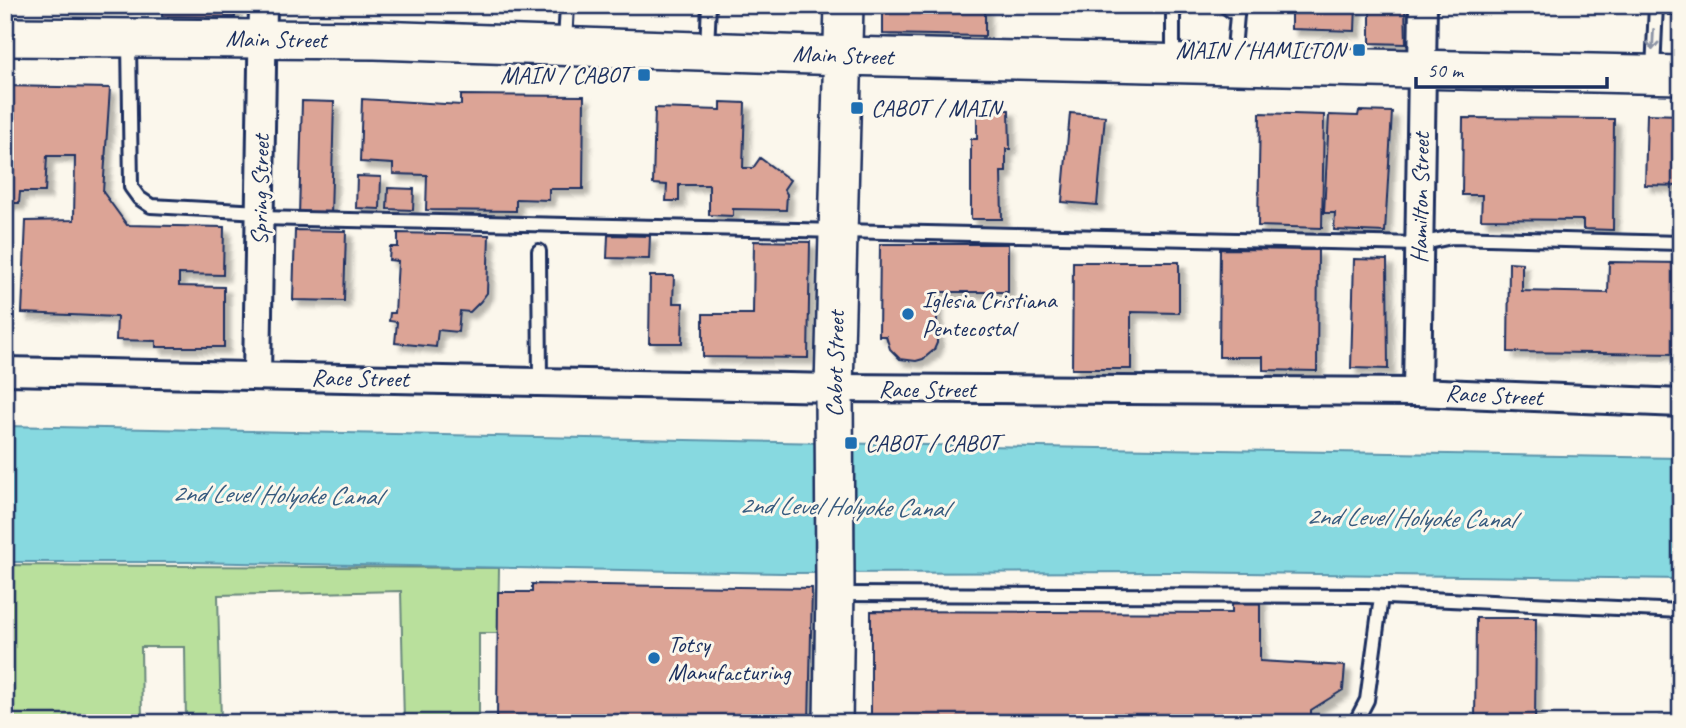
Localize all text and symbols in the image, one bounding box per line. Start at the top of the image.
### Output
street label: Main Street [225,23,329,55]
one-way arrow [1647,28,1660,51]
place label: MAIN / HAMILTON [1176,35,1348,65]
street label: Main Street [792,38,896,72]
marker: MAIN / HAMILTON [1351,42,1367,58]
scale bar [1416,46,1607,90]
text: 50 m [1427,57,1465,83]
place label: MAIN / CABOT [500,60,636,90]
marker: MAIN / CABOT [636,67,652,83]
place label: CABOT / MAIN [871,93,1004,123]
marker: CABOT / MAIN [849,100,865,116]
street label: Hamilton Street [1404,130,1436,264]
street label: Spring Street [244,132,276,246]
place label: Iglesia Cristiana Pentecostal [922,285,1058,343]
marker: Iglesia Cristiana Pentecostal [900,306,916,322]
street label: Cabot Street [819,309,851,417]
street label: Race Street [311,362,411,394]
street label: Race Street [878,374,978,404]
street label: Race Street [1445,377,1545,413]
place label: CABOT / CABOT [865,428,1006,458]
marker: CABOT / CABOT [843,435,859,451]
water label: 2nd Level Holyoke Canal [172,476,389,513]
water label: 2nd Level Holyoke Canal [739,488,956,525]
water label: 2nd Level Holyoke Canal [1306,499,1523,536]
place label: Totsy Manufacturing [668,629,792,687]
marker: Totsy Manufacturing [646,650,662,666]

